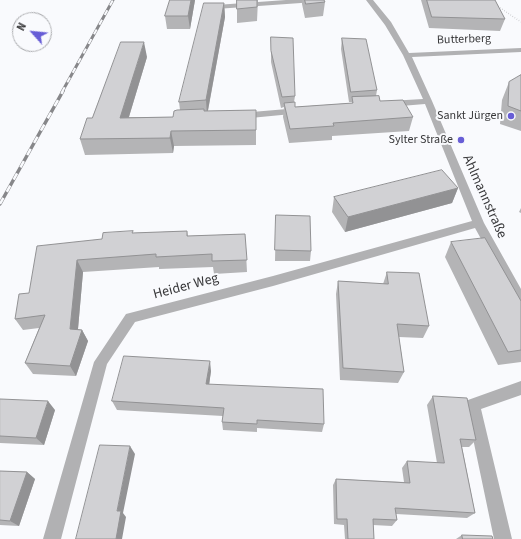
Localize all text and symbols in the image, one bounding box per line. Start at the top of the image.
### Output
north arrow [12,12,52,52]
text: N [13,20,30,33]
street label: Butterberg [437,32,491,48]
place label: Sankt Jürgen [437,109,503,123]
marker: Sankt Jürgen [506,111,516,121]
place label: Sylter Straße [389,133,453,147]
marker: Sylter Straße [456,135,466,145]
street label: Ahlmannstraße [458,153,510,241]
street label: Heider Weg [152,270,220,304]

